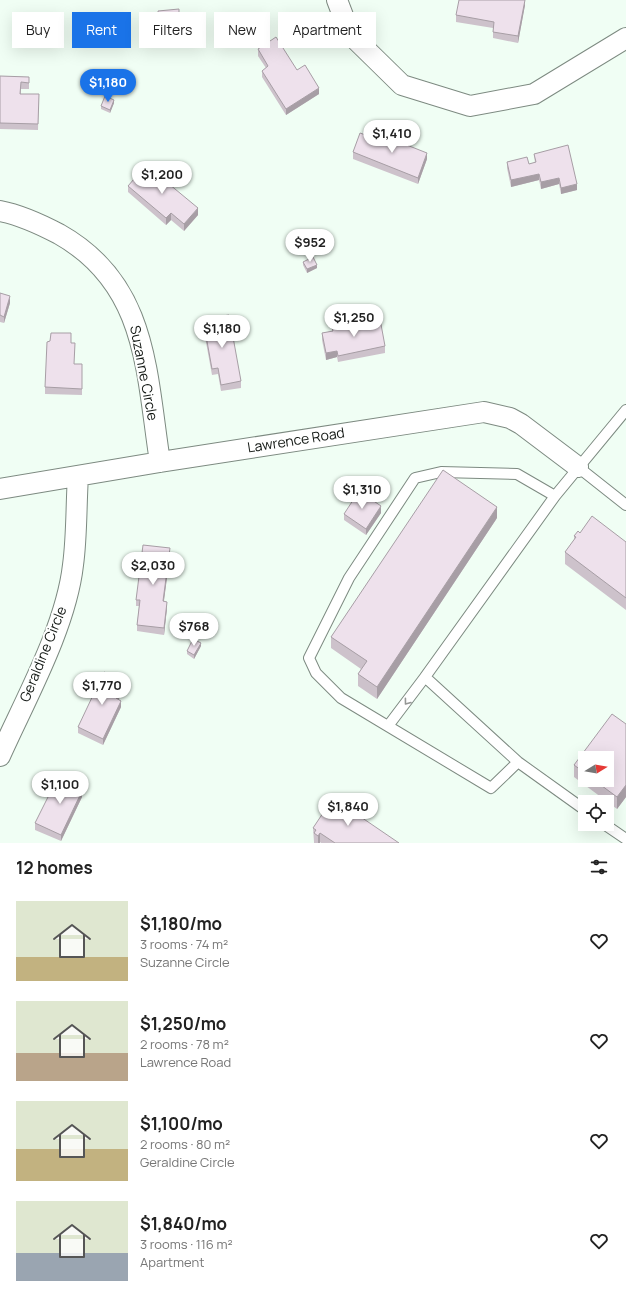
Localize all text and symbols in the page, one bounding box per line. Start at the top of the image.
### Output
chip: Buy [12,12,64,48]
chip: Rent [72,12,131,48]
chip: Filters [139,12,206,48]
chip: New [214,12,270,48]
chip: Apartment [278,12,376,48]
pin: $1,180 [75,69,141,103]
text: $1,180 [89,73,127,91]
pin: $1,410 [359,120,425,154]
text: $1,410 [372,124,412,142]
pin: $1,200 [129,161,195,195]
text: $1,200 [141,165,183,183]
pin: $952 [286,229,334,263]
text: $952 [294,233,326,251]
pin: $1,250 [321,304,387,338]
text: $1,250 [333,308,375,326]
pin: $1,180 [189,315,255,349]
text: $1,180 [203,319,241,337]
street label: Suzanne Circle [126,324,163,422]
street label: Lawrence Road [246,422,346,457]
pin: $1,310 [329,476,395,510]
text: $1,310 [342,480,382,498]
pin: $2,030 [120,552,186,586]
text: $2,030 [131,556,175,574]
street label: Geraldine Circle [15,603,70,705]
pin: $768 [170,613,218,647]
text: $768 [178,617,210,635]
pin: $1,770 [69,672,135,706]
text: $1,770 [82,676,122,694]
one-way arrow [404,698,412,705]
north arrow [578,751,614,787]
map controls [578,751,614,831]
pin: $1,100 [27,771,93,805]
text: $1,100 [41,775,79,793]
pin: $1,840 [315,793,381,827]
button: locate [578,795,614,831]
text: $1,840 [327,797,369,815]
text: 12 homes [16,856,93,879]
icon: filters [588,856,610,878]
text: $1,180/mo [140,912,222,935]
icon: home [48,917,96,965]
icon: heart [588,930,610,952]
text: 3 rooms · 74 m² [140,935,228,953]
text: Suzanne Circle [140,953,230,971]
text: $1,250/mo [140,1012,226,1035]
icon: home [48,1017,96,1065]
icon: heart [588,1030,610,1052]
text: 2 rooms · 78 m² [140,1035,229,1053]
text: Lawrence Road [140,1053,231,1071]
text: $1,100/mo [140,1112,223,1135]
icon: home [48,1117,96,1165]
icon: heart [588,1130,610,1152]
text: 2 rooms · 80 m² [140,1135,230,1153]
text: Geraldine Circle [140,1153,235,1171]
text: $1,840/mo [140,1212,227,1235]
icon: home [48,1217,96,1265]
icon: heart [588,1230,610,1252]
text: 3 rooms · 116 m² [140,1235,233,1253]
text: Apartment [140,1253,204,1271]

